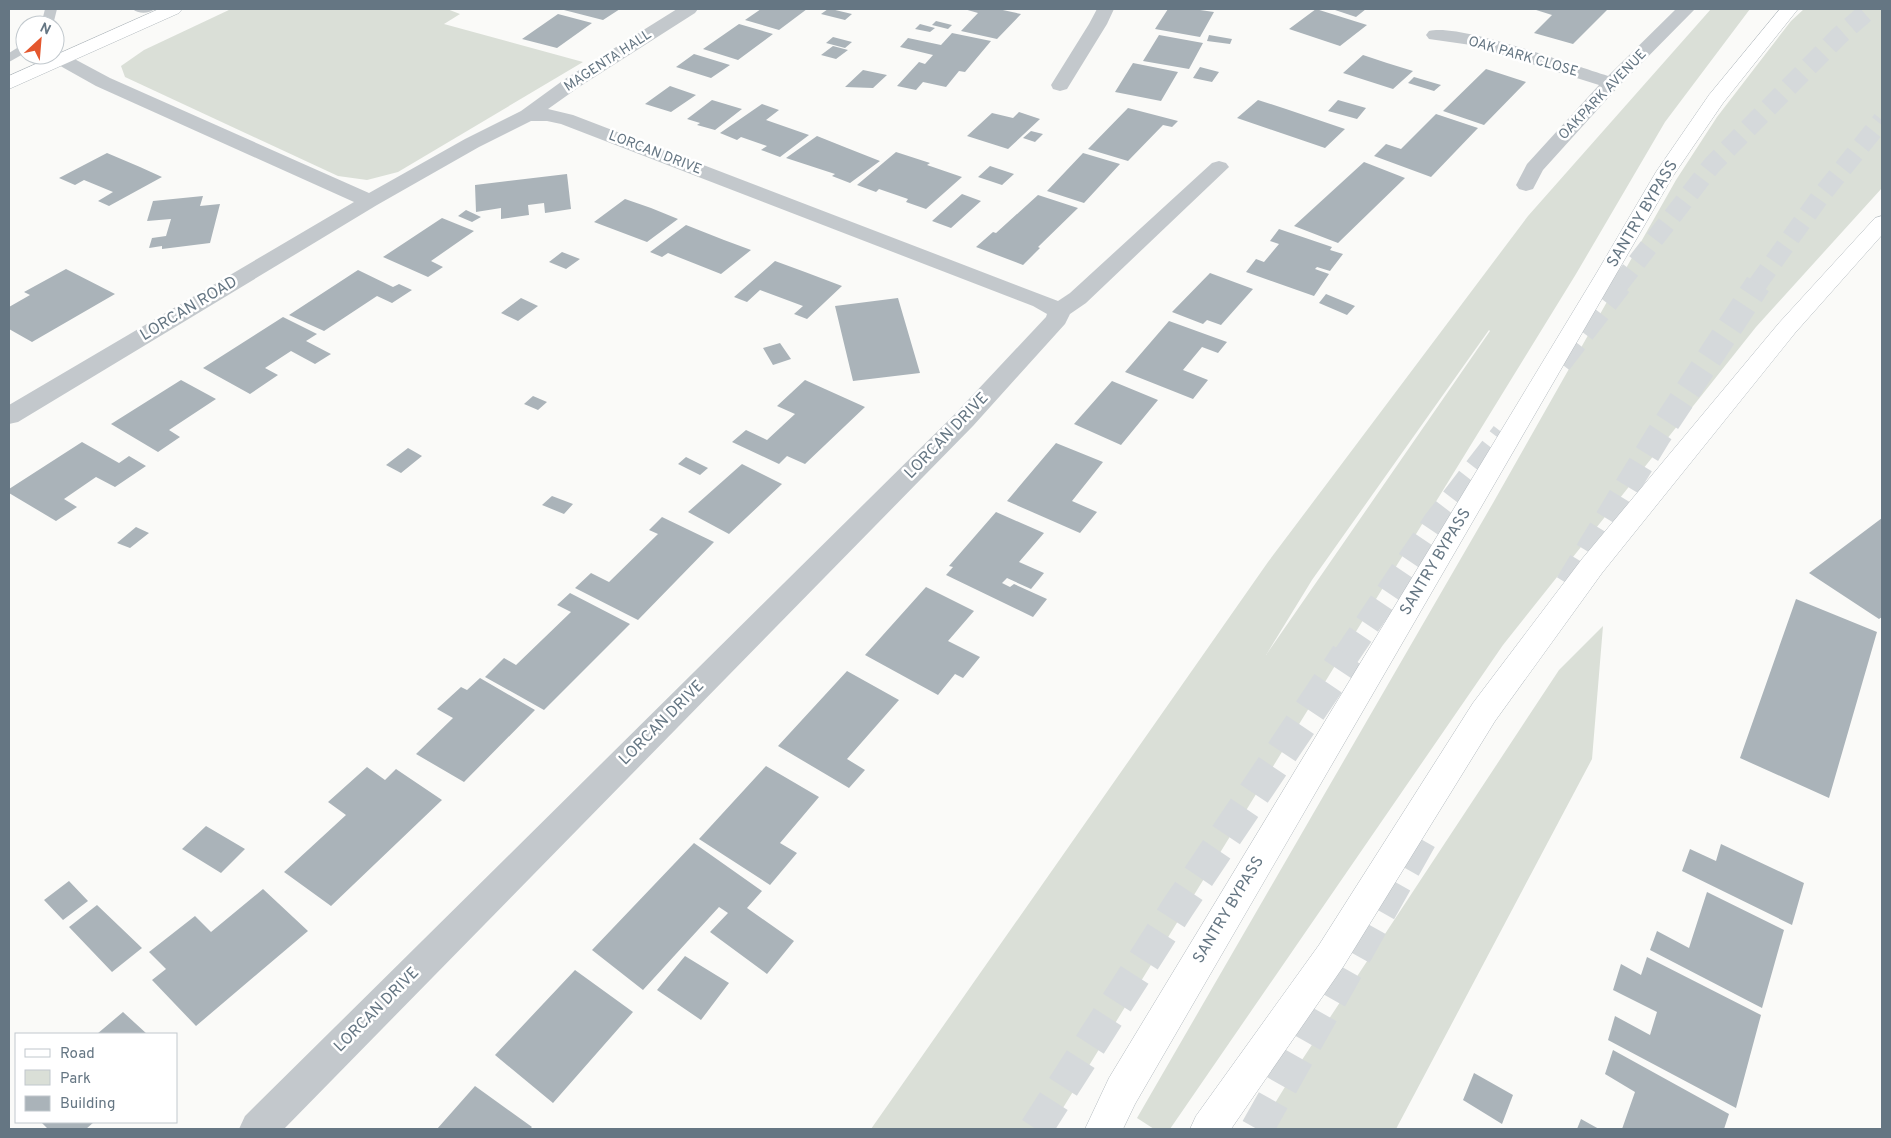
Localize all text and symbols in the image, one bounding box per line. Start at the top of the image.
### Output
north arrow [15,15,65,65]
text: N [37,20,53,40]
street label: MAGENTA HALL [561,26,655,96]
street label: OAK PARK CLOSE [1466,33,1580,81]
street label: OAKPARK AVENUE [1555,46,1651,144]
street label: LORCAN DRIVE [606,127,704,179]
street label: SANTRY BYPASS [1603,157,1683,271]
street label: LORCAN ROAD [137,272,241,346]
street label: LORCAN DRIVE [901,389,993,483]
street label: SANTRY BYPASS [1396,505,1476,619]
street label: LORCAN DRIVE [615,676,709,770]
street label: SANTRY BYPASS [1189,853,1269,967]
street label: LORCAN DRIVE [330,963,424,1057]
legend [15,1033,178,1123]
text: Road [60,1045,95,1064]
text: Park [60,1070,91,1089]
text: Building [60,1095,115,1114]

